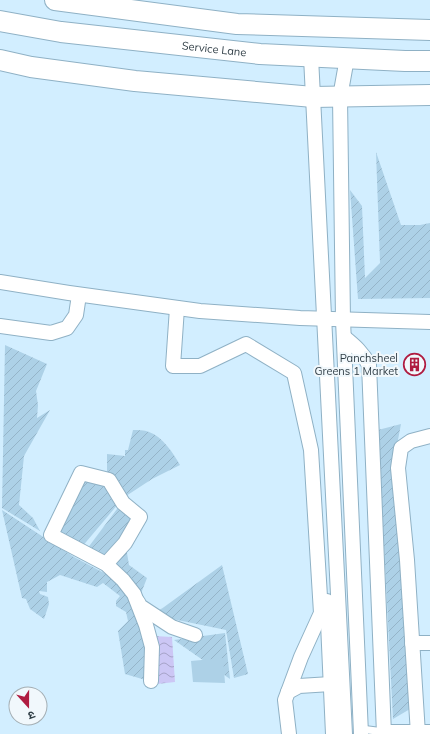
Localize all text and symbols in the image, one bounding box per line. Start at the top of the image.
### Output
street label: Service Lane [181,38,247,59]
place label: Panchsheel Greens 1 Market [314,351,398,378]
building icon: Panchsheel Greens 1 Market [401,351,427,377]
north arrow [8,686,48,726]
text: उ [26,708,37,723]

